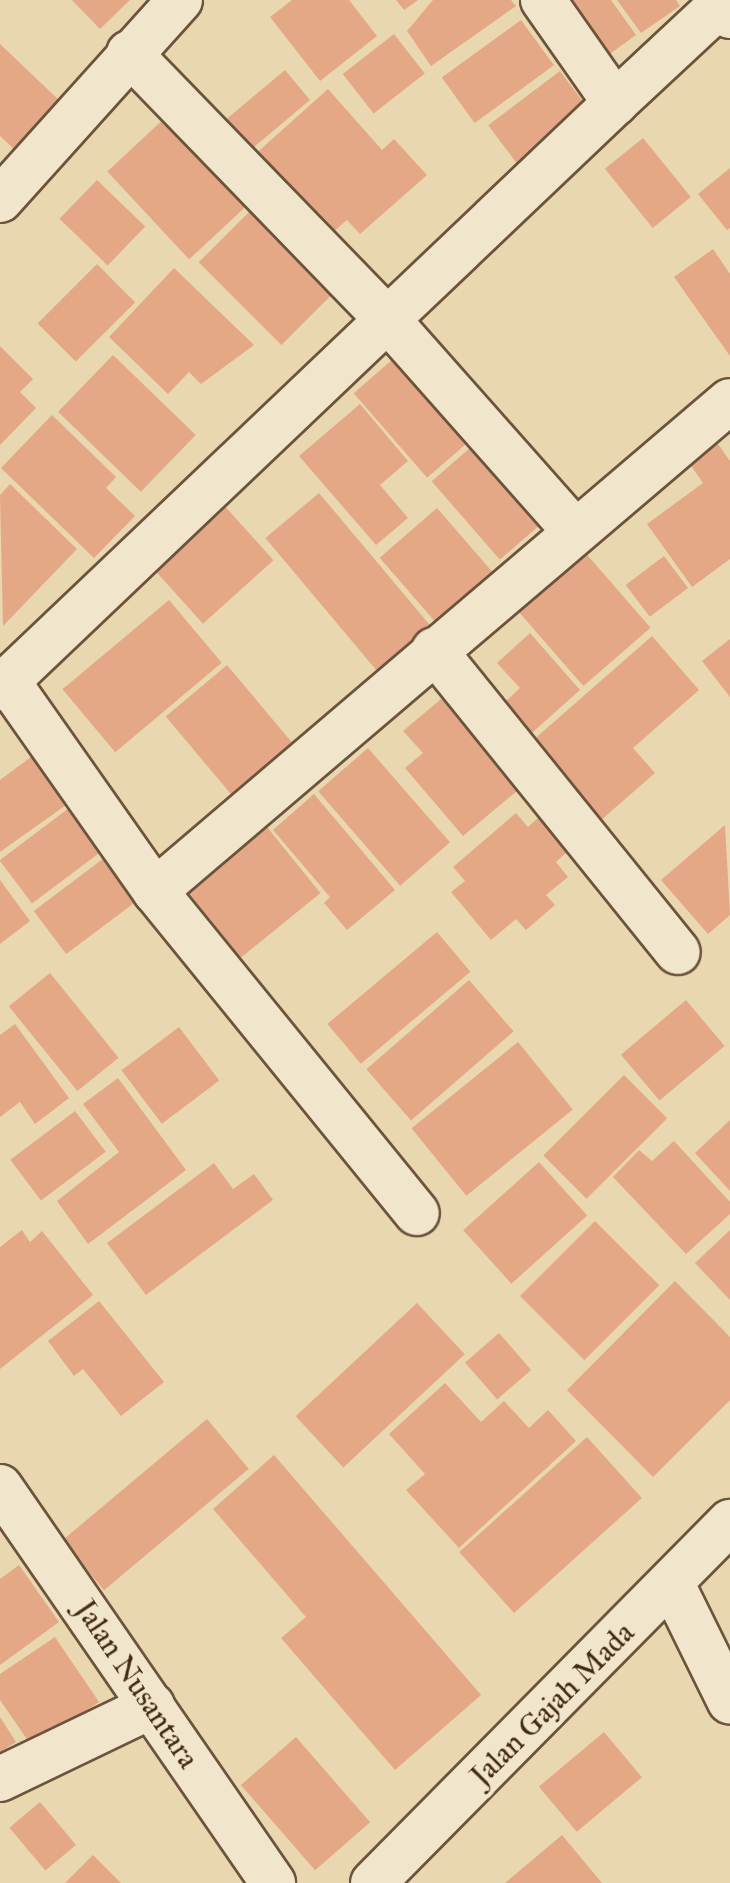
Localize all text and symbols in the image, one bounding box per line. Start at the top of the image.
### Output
street label: Jalan Nusantara [67,1593,207,1775]
street label: Jalan Gajah Mada [463,1615,641,1793]

